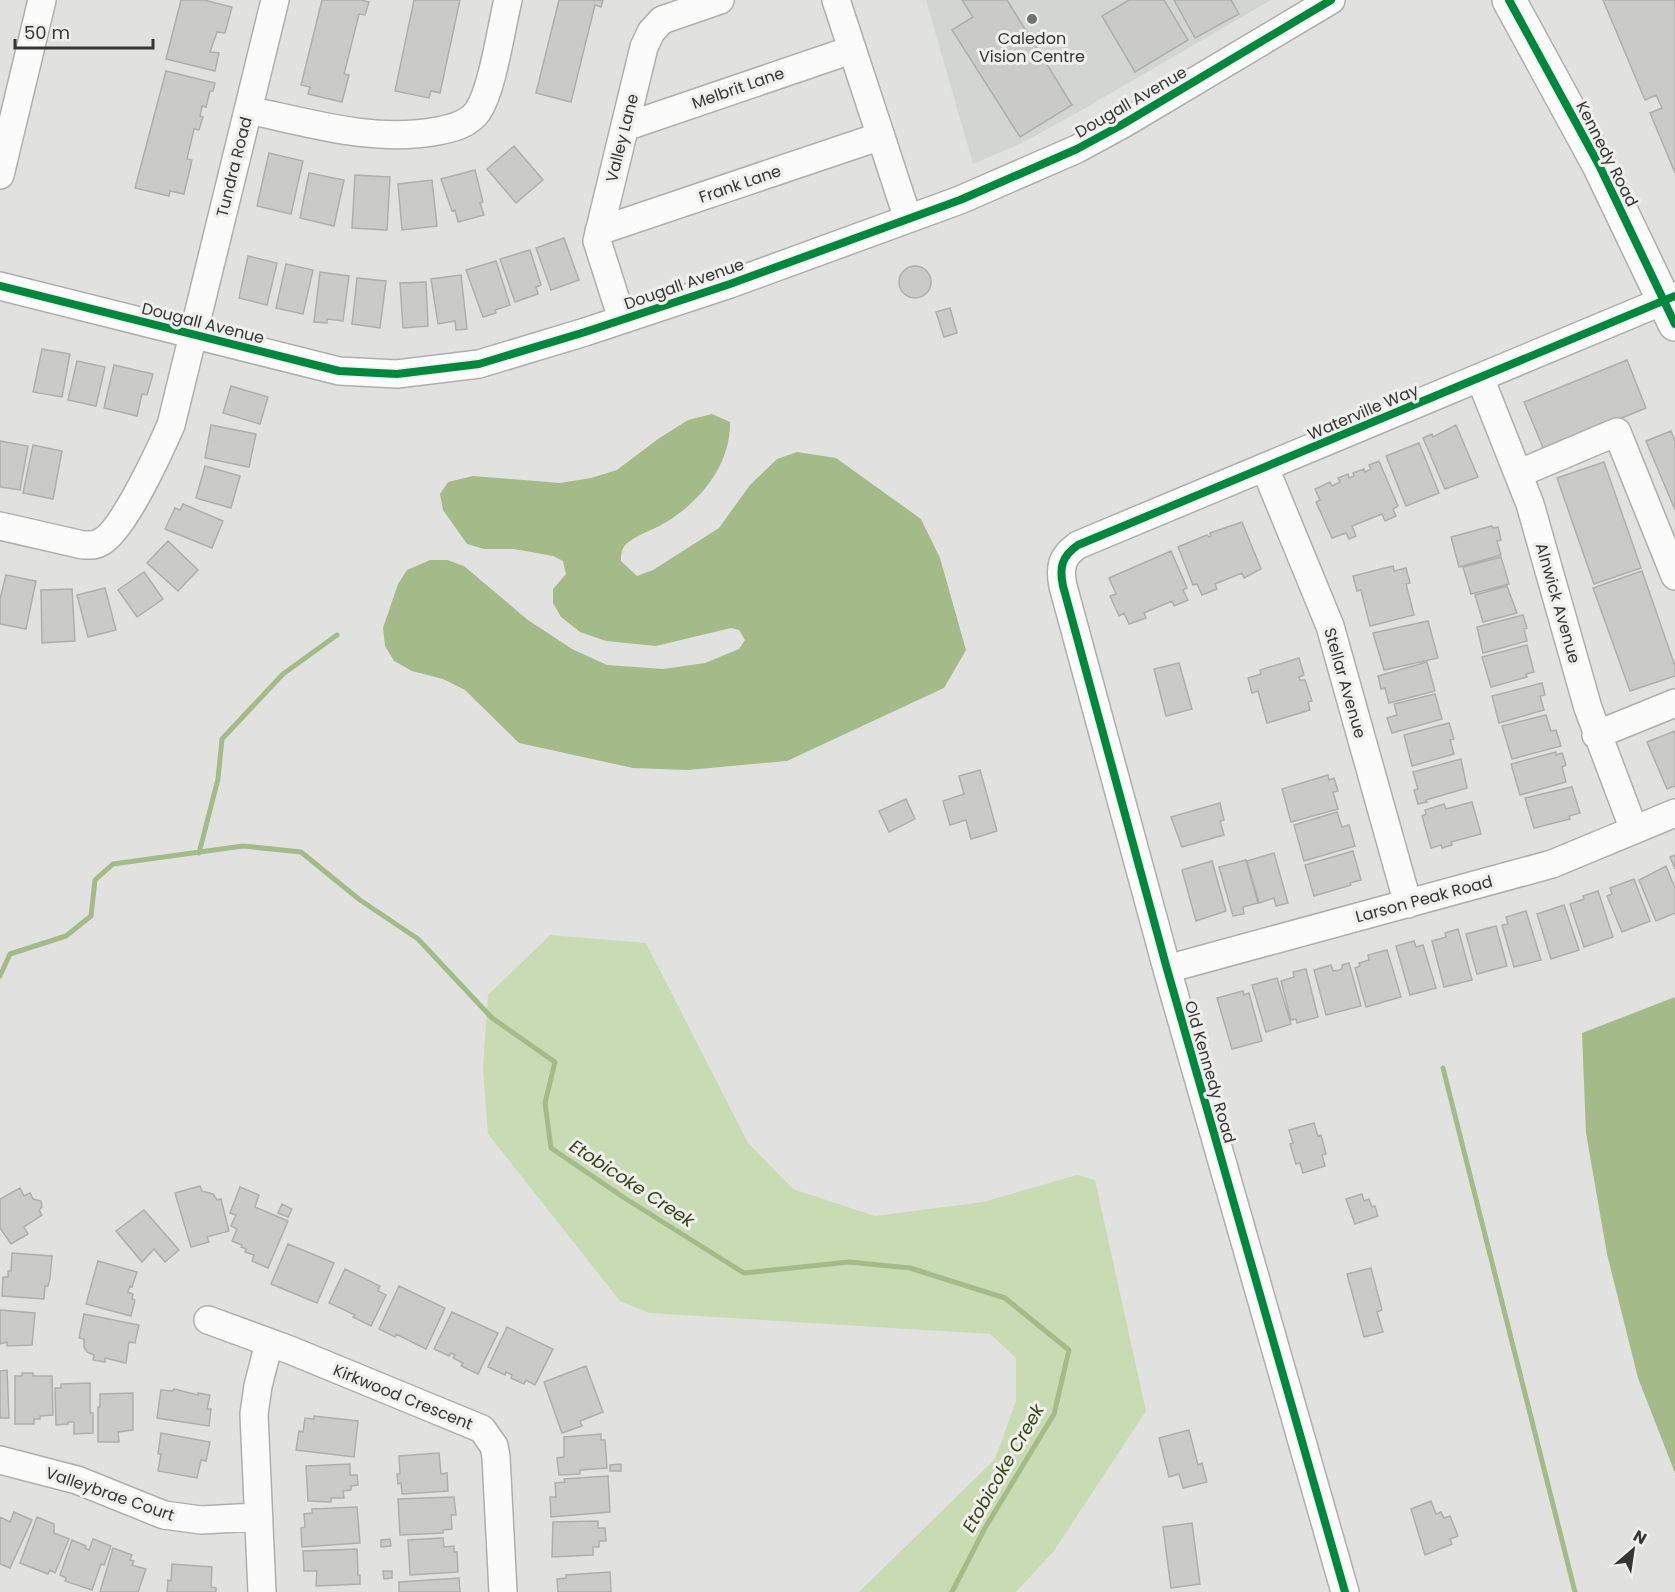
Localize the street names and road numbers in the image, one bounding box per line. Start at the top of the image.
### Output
street label: Melbrit Lane [689,61,787,115]
street label: Dougall Avenue [1071,61,1191,143]
street label: Valley Lane [600,91,644,185]
street label: Kennedy Road [1571,97,1643,211]
street label: Tundra Road [210,114,258,220]
street label: Frank Lane [696,159,784,209]
street label: Dougall Avenue [621,253,747,315]
street label: Dougall Avenue [139,297,267,349]
street label: Waterville Way [1304,378,1422,446]
street label: Alnwick Avenue [1530,540,1586,666]
street label: Stellar Avenue [1318,625,1372,741]
street label: Larson Peak Road [1353,870,1495,928]
street label: Old Kennedy Road [1179,998,1241,1146]
street label: Kirkwood Crescent [330,1358,476,1436]
street label: Valleybrae Court [42,1461,178,1527]

